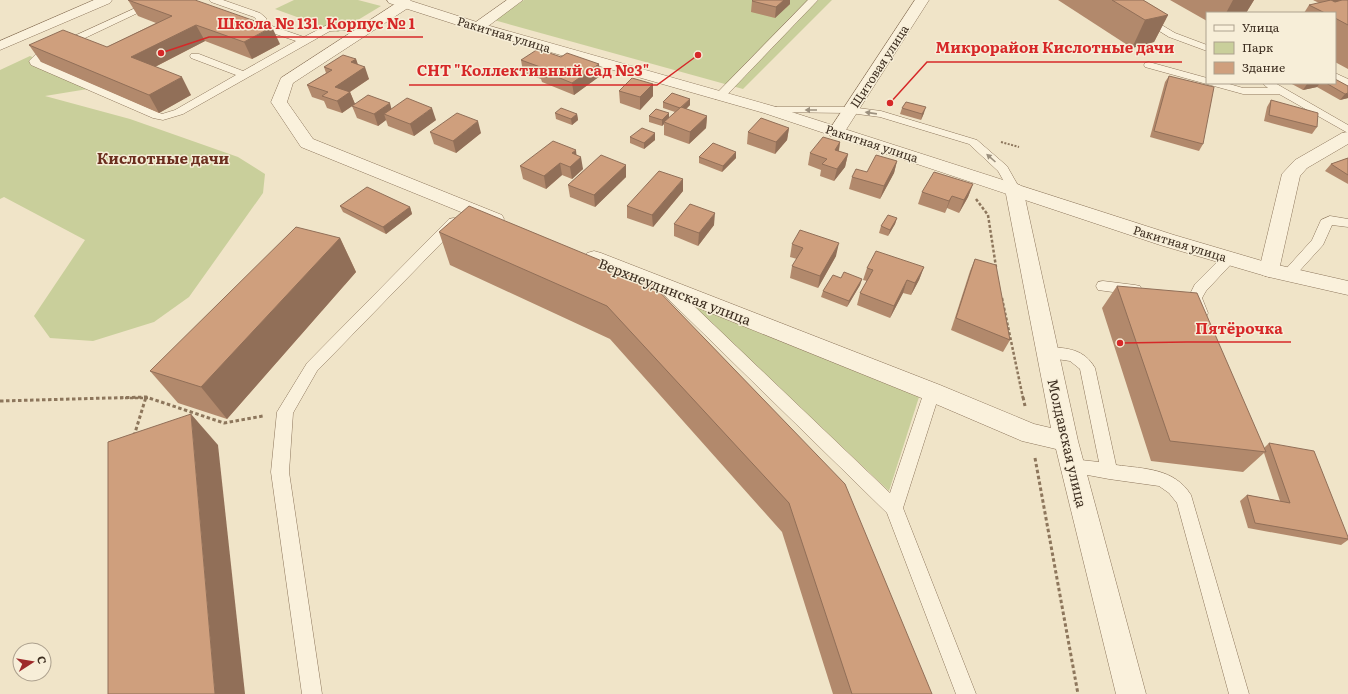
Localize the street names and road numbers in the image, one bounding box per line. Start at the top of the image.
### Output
street label: Ракитная улица [455,11,553,57]
street label: Щитовая улица [845,20,913,111]
street label: Ракитная улица [823,119,921,167]
street label: Ракитная улица [1131,220,1229,266]
street label: Верхнеудинская улица [596,253,755,330]
street label: Молдавская улица [1043,377,1093,510]

